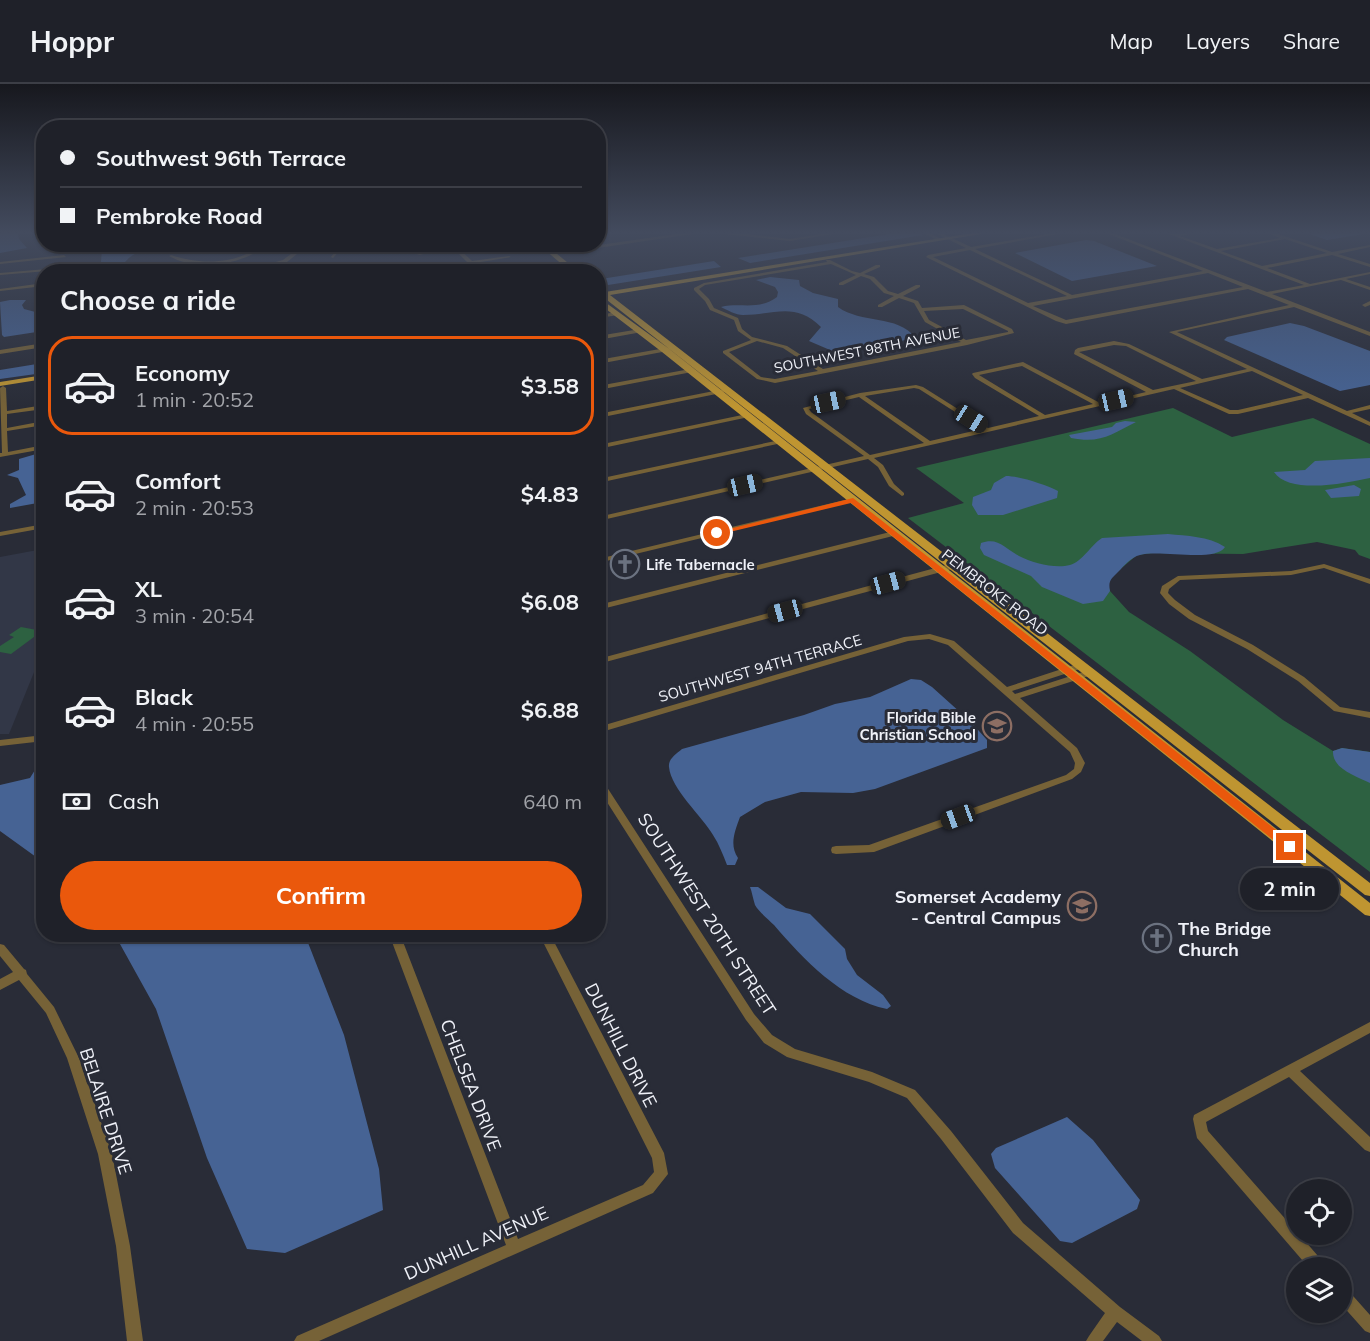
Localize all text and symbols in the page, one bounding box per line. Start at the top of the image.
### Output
text: Hoppr [30,24,114,59]
text: Map [1110,28,1153,54]
text: Layers [1186,28,1250,54]
text: Share [1283,28,1340,54]
text: Southwest 96th Terrace [96,144,346,172]
text: Pembroke Road [96,202,263,230]
text: Choose a ride [60,283,236,317]
street label: SOUTHWEST 98TH AVENUE [772,323,962,377]
icon: car [63,359,117,413]
text: Economy [135,359,230,387]
text: $3.58 [521,372,579,400]
text: 1 min · 20:52 [135,387,254,412]
car [1096,387,1136,413]
car [809,389,847,415]
car [951,402,991,436]
icon: car [63,467,117,521]
text: Comfort [135,467,221,495]
car [725,472,765,498]
text: $4.83 [521,480,579,508]
text: 2 min · 20:53 [135,495,254,520]
route start [703,519,730,546]
street label: PEMBROKE ROAD [938,545,1052,639]
church icon: Life Tabernacle [609,548,641,580]
place label: Life Tabernacle [646,555,755,574]
car [868,570,908,596]
icon: car [63,575,117,629]
text: XL [135,575,162,603]
text: $6.08 [521,588,579,616]
car [765,598,805,624]
text: 3 min · 20:54 [135,603,254,628]
street label: SOUTHWEST 94TH TERRACE [656,630,864,706]
icon: car [63,683,117,737]
text: Black [135,683,193,711]
text: $6.88 [521,696,579,724]
place label: Florida Bible Christian School [859,708,976,744]
school or university icon: Florida Bible Christian School [981,710,1013,742]
text: 4 min · 20:55 [135,711,254,736]
icon: cash [60,785,93,818]
text: Cash [108,787,160,815]
text: 640 m [523,789,582,814]
car [938,802,978,832]
street label: SOUTHWEST 20TH STREET [633,808,781,1020]
route end [1276,833,1303,860]
button: Confirm [60,861,582,930]
callout: 2 min [1240,868,1340,910]
text: 2 min [1263,876,1316,901]
place label: Somerset Academy - Central Campus [895,885,1061,929]
school or university icon: Somerset Academy - Central Campus [1066,890,1098,922]
place label: The Bridge Church [1178,917,1271,961]
church icon: The Bridge Church [1141,922,1173,954]
street label: DUNHILL DRIVE [580,979,662,1111]
street label: CHELSEA DRIVE [435,1016,507,1154]
street label: BELAIRE DRIVE [75,1045,137,1177]
map controls [1286,1179,1352,1323]
button: locate [1286,1179,1352,1245]
street label: DUNHILL AVENUE [400,1201,552,1285]
button: layers [1286,1257,1352,1323]

